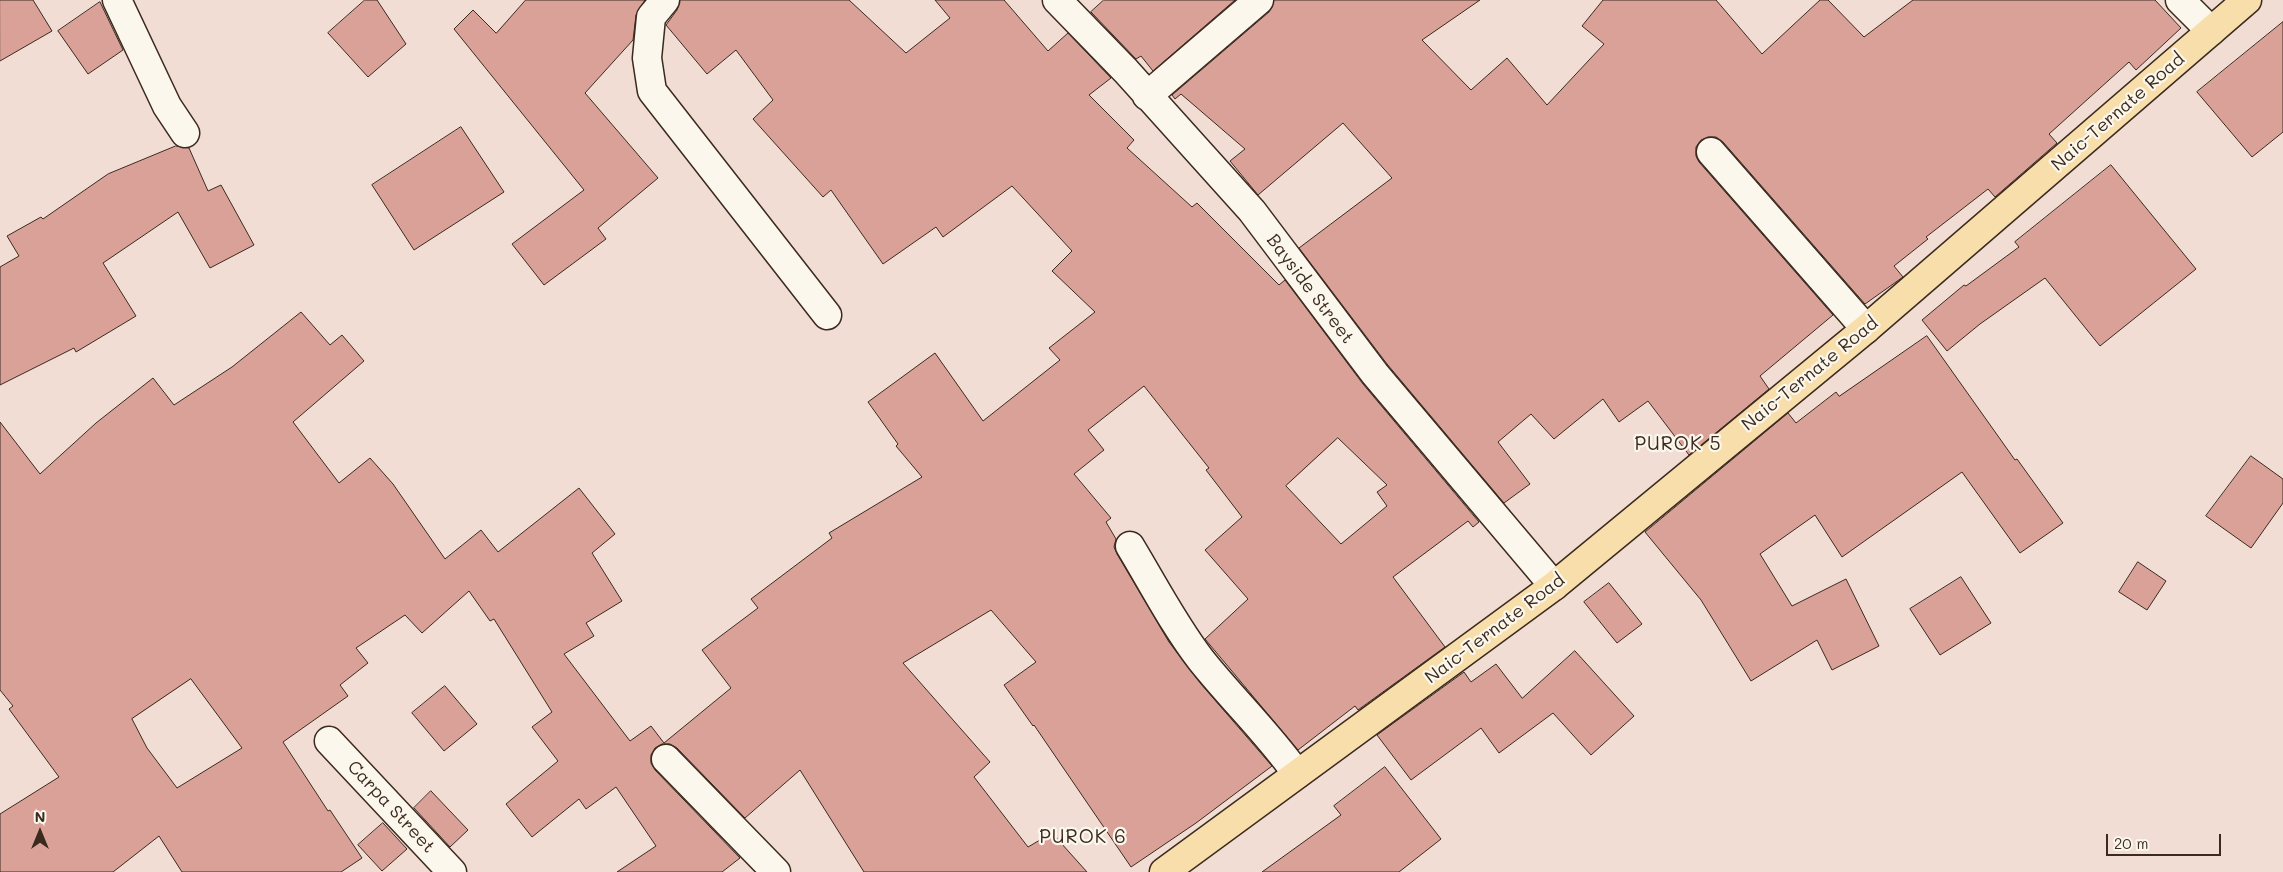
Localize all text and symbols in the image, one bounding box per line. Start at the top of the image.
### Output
street label: Naic-Ternate Road [2047,48,2189,176]
street label: Bayside Street [1262,230,1358,348]
street label: Naic-Ternate Road [1737,312,1883,436]
district label: PUROK 5 [1634,433,1722,455]
street label: Naic-Ternate Road [1421,569,1569,689]
street label: Carpa Street [343,756,439,858]
north arrow [15,807,65,857]
text: N [35,807,45,826]
scale bar [2108,824,2223,856]
district label: PUROK 6 [1038,826,1128,848]
text: 20 m [2114,833,2148,853]

